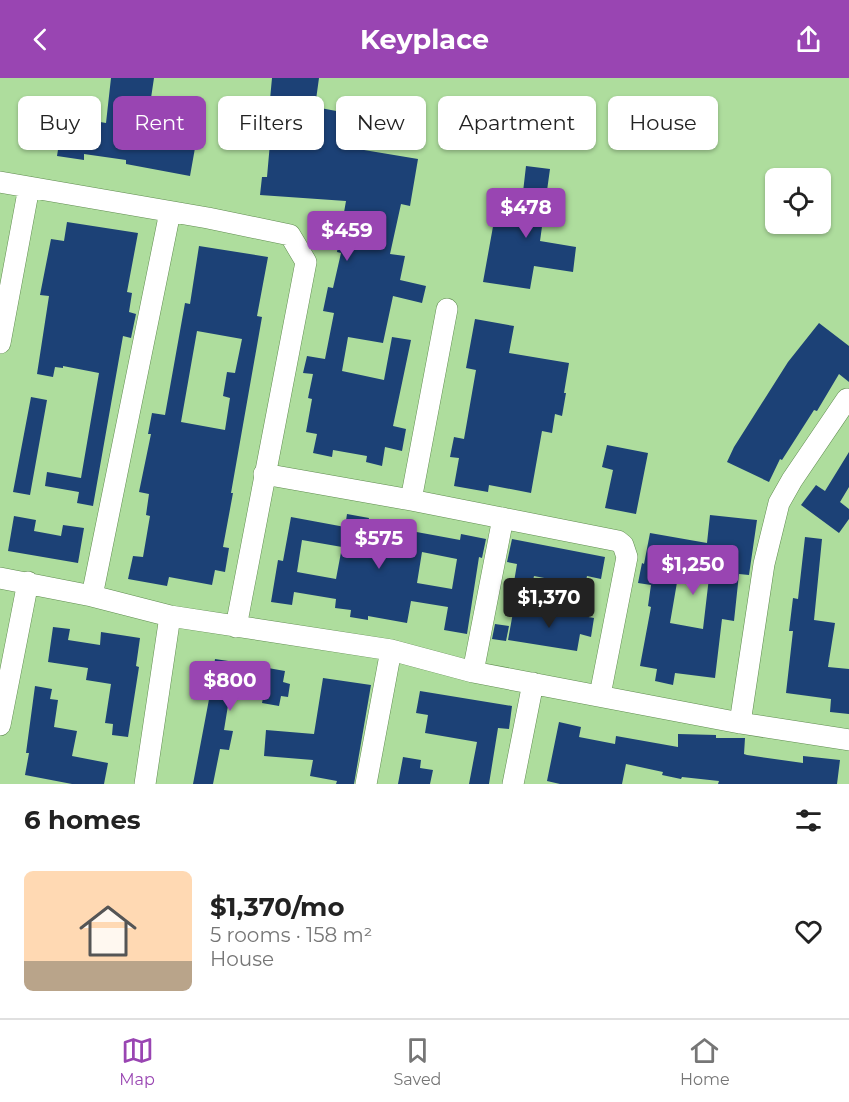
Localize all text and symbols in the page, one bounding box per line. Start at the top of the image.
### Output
icon: back [24,23,57,56]
text: Keyplace [360,23,489,56]
icon: share [792,23,825,56]
chip: Buy [18,96,101,150]
chip: Rent [113,96,206,150]
chip: Filters [218,96,324,150]
chip: New [336,96,426,150]
chip: Apartment [438,96,596,150]
chip: House [608,96,718,150]
map controls [765,168,831,234]
button: locate [765,168,831,234]
pin: $478 [490,188,562,239]
text: $478 [500,195,552,219]
pin: $459 [311,211,383,262]
text: $459 [321,218,373,242]
pin: $575 [343,519,415,570]
text: $575 [355,526,403,550]
pin: $1,250 [644,545,742,596]
text: $1,250 [661,552,725,576]
pin: $1,370 [500,578,598,629]
text: $1,370 [517,585,581,609]
pin: $800 [194,661,266,712]
text: $800 [203,668,257,692]
text: 6 homes [24,804,141,836]
icon: filters [792,804,825,837]
text: $1,370/mo [210,891,344,923]
icon: home [72,895,144,967]
icon: heart [792,915,825,948]
text: 5 rooms · 158 m² [210,923,372,947]
text: House [210,947,274,971]
tab: Map [119,1034,155,1089]
tab: Saved [393,1034,441,1089]
tab: Home [680,1034,730,1089]

